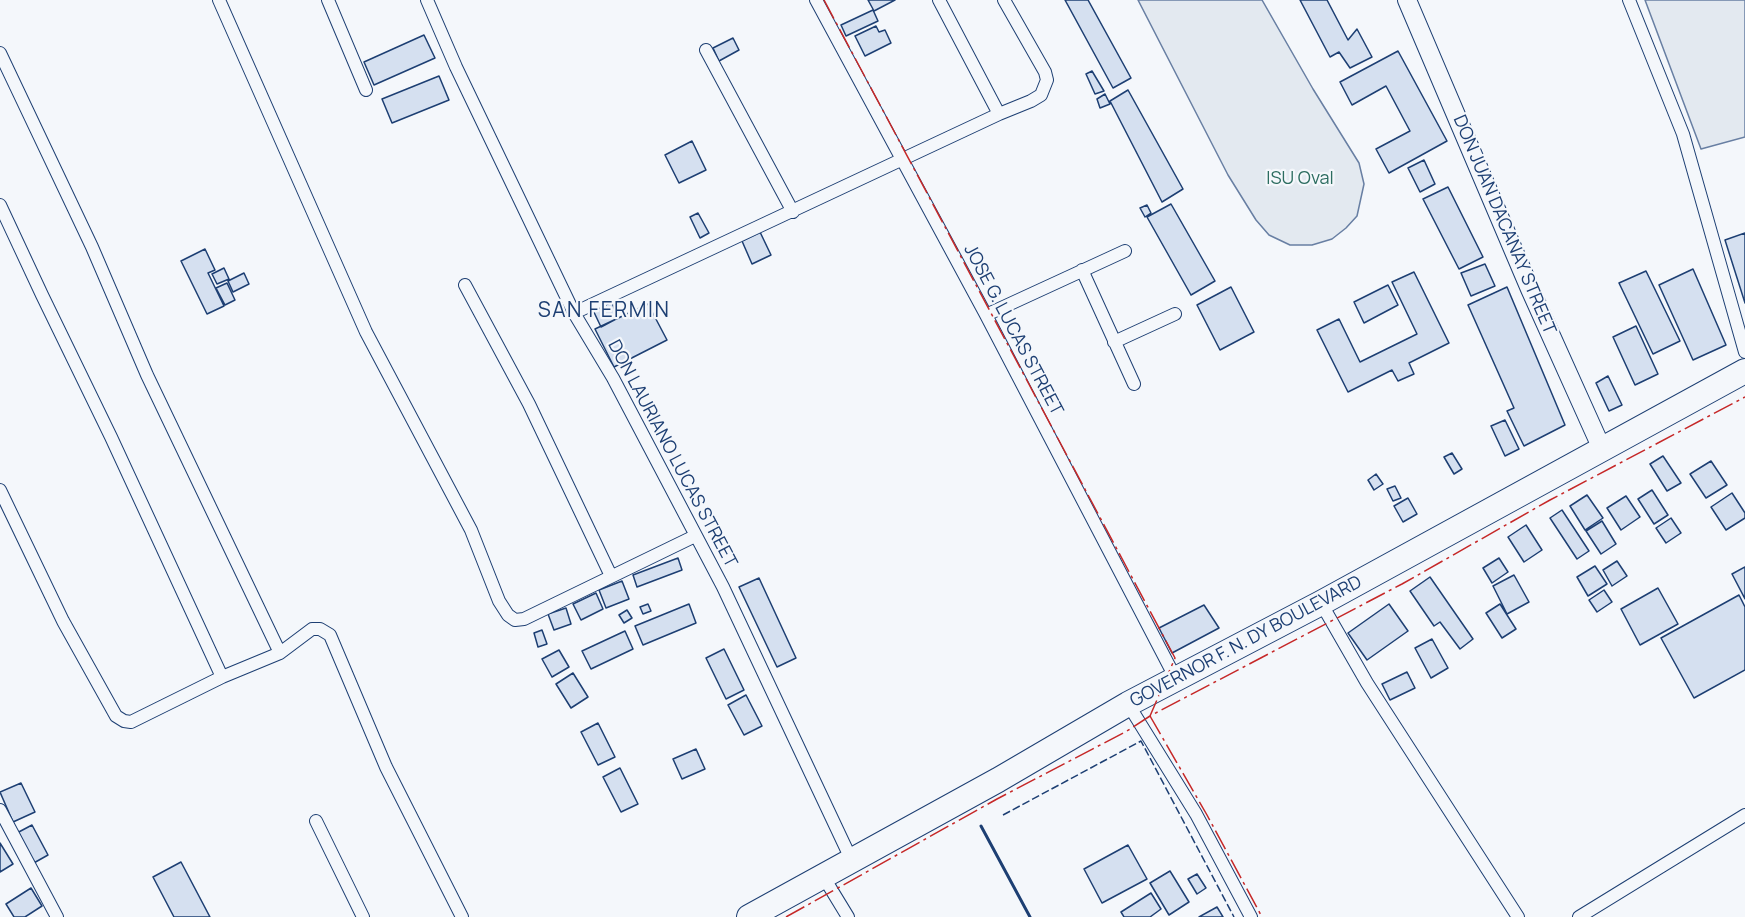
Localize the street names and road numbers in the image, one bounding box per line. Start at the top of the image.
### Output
street label: DON JUAN DACANAY STREET [1448,112,1560,338]
street label: JOSE G. LUCAS STREET [959,241,1067,419]
street label: DON LAURIANO LUCAS STREET [603,337,741,571]
street label: GOVERNOR F. N. DY BOULEVARD [1126,572,1366,712]

